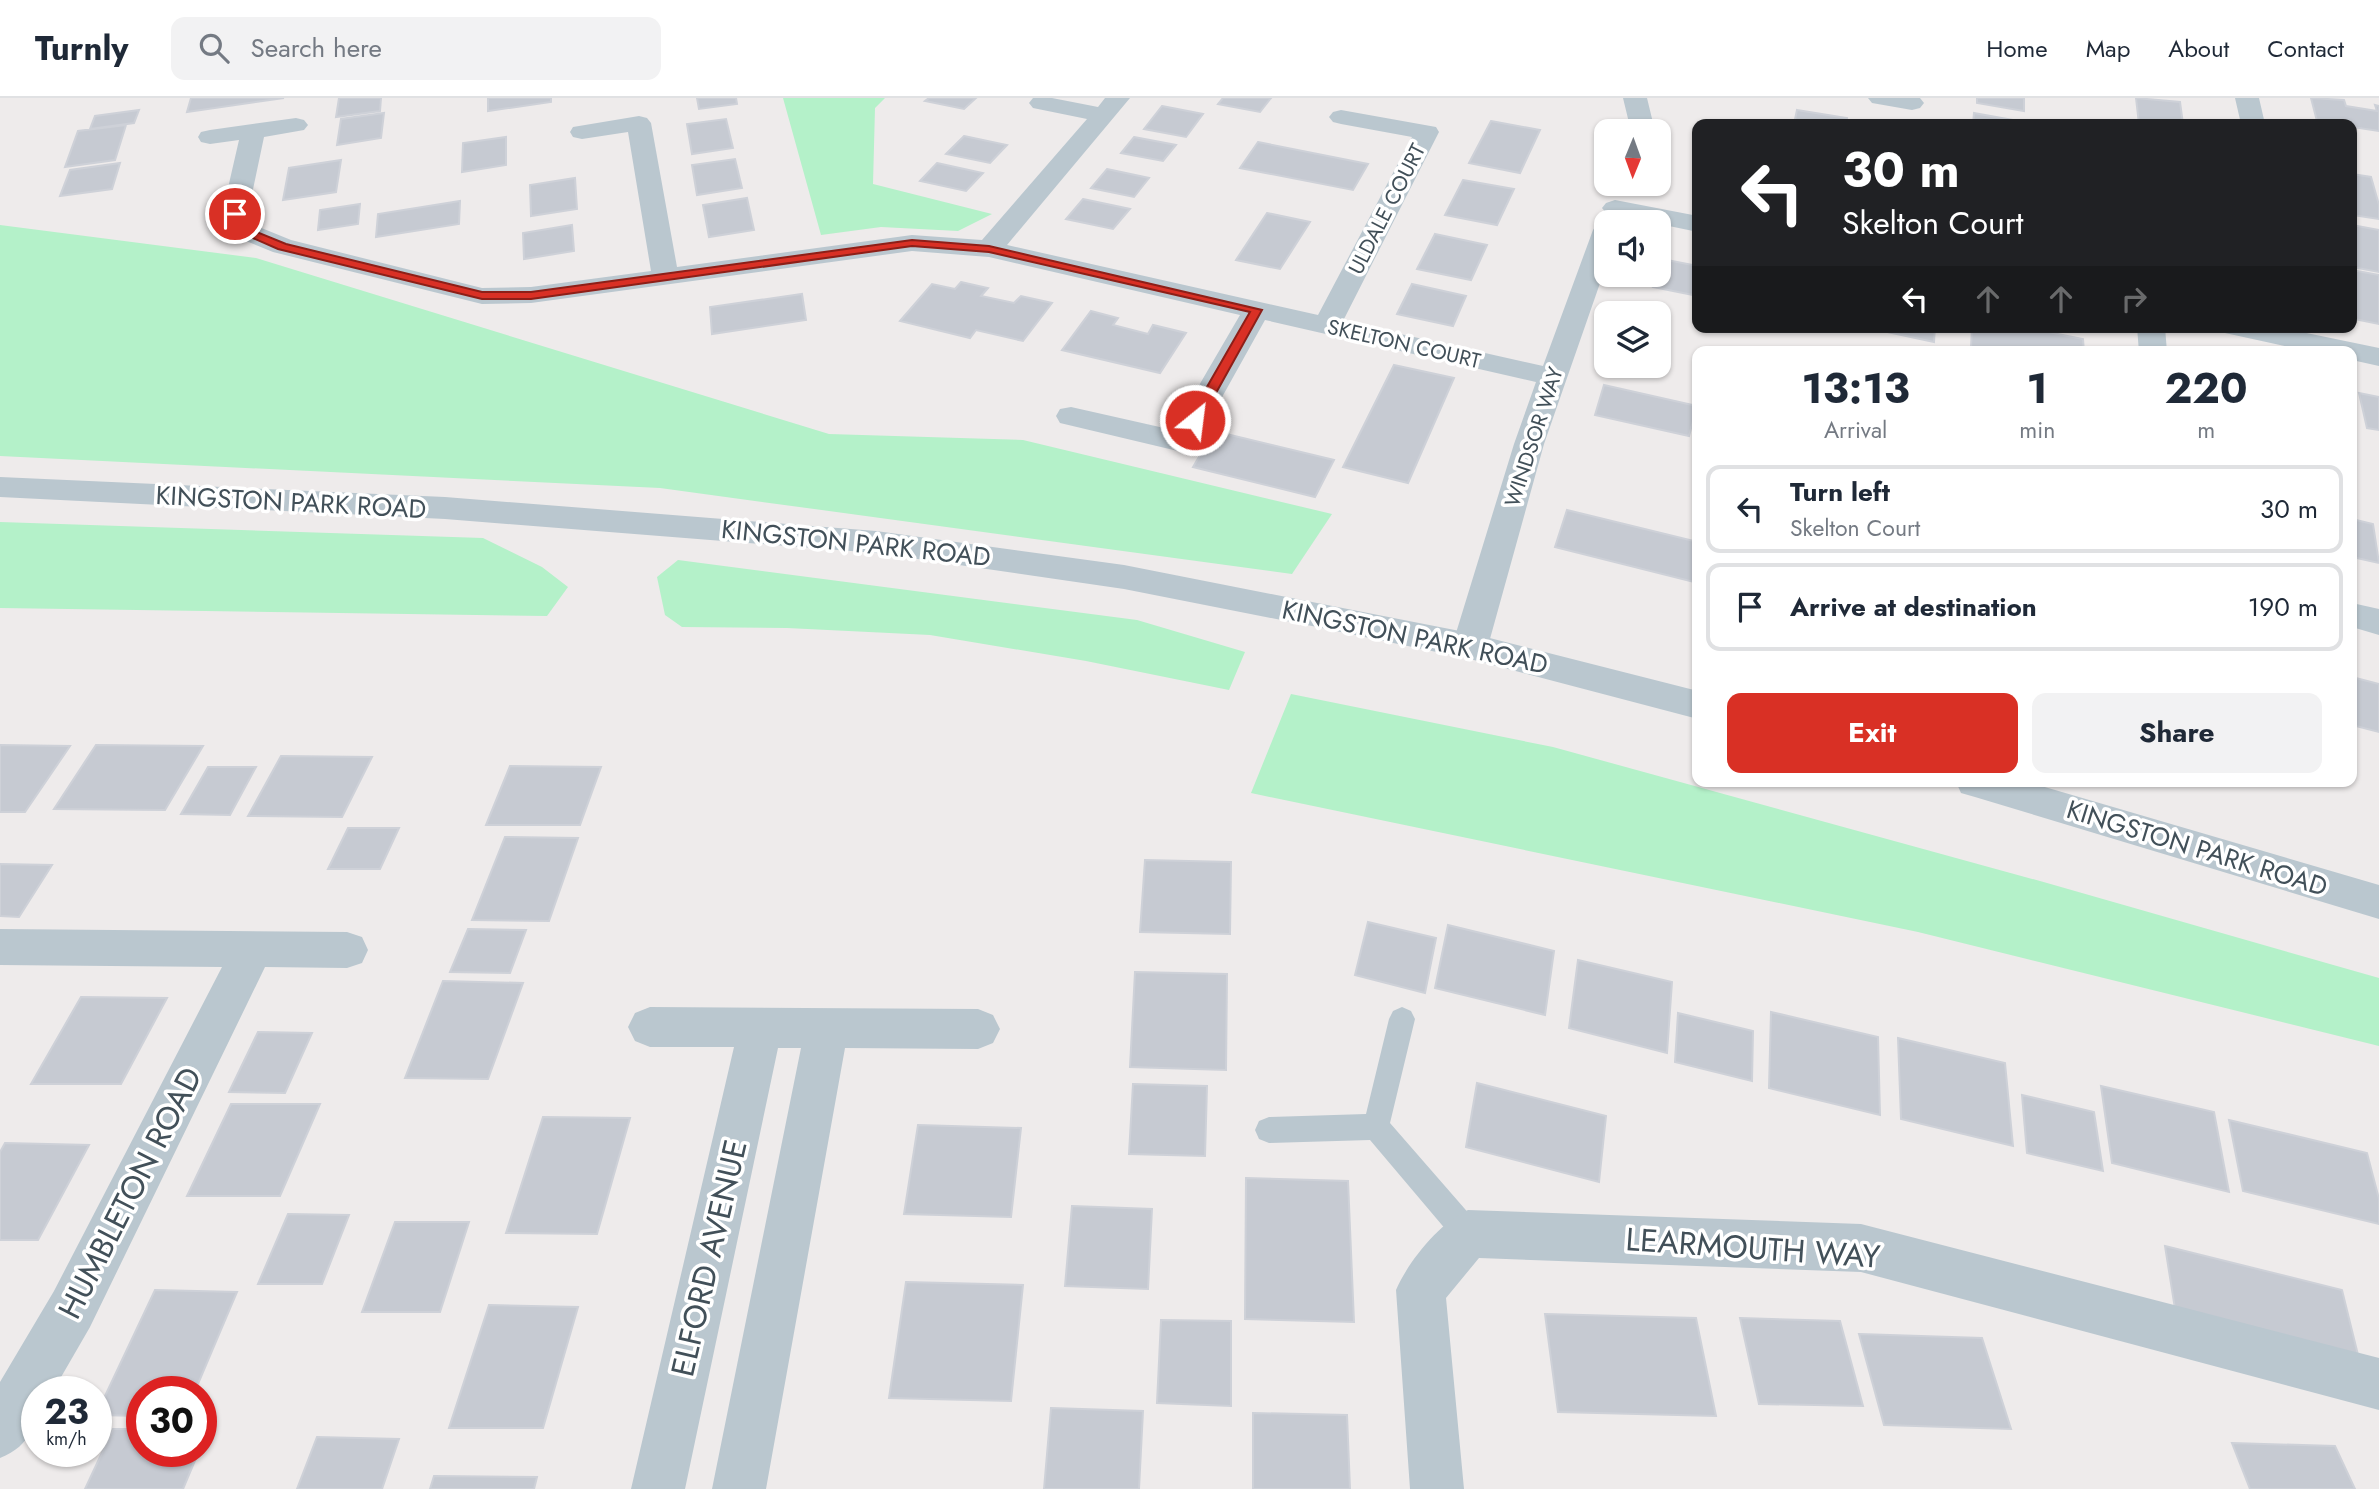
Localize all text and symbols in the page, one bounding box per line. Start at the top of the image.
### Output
search box [171,17,661,80]
text: Turnly [35,25,129,72]
icon: search [195,29,233,67]
text: Search here [251,29,382,67]
text: Home [1986,31,2048,66]
text: Map [2086,31,2130,66]
text: About [2168,31,2229,66]
text: Contact [2267,31,2344,66]
north arrow [1594,119,1671,196]
map controls [1594,119,1671,378]
text: 30 m [1842,135,1960,205]
street label: ULDALE COURT [1341,138,1433,280]
icon: left [1727,147,1818,238]
pin [205,184,265,244]
icon: arrive [216,195,254,233]
text: Skelton Court [1842,200,2023,246]
button: sound [1594,210,1671,287]
icon: left [1896,280,1934,318]
icon: ahead [1969,280,2007,318]
icon: ahead [2042,280,2080,318]
icon: right [2115,280,2153,318]
button: layers [1594,301,1671,378]
street label: SKELTON COURT [1324,312,1484,376]
text: 13:13 [1801,358,1910,419]
text: 1 [2027,358,2048,419]
text: 220 [2165,358,2248,419]
street label: WINDSOR WAY [1497,363,1571,511]
position arrow [1158,383,1232,457]
text: Arrival [1824,413,1887,447]
text: min [2019,413,2055,447]
text: m [2197,413,2215,447]
text: Turn left [1790,473,1890,511]
street label: KINGSTON PARK ROAD [155,476,427,528]
icon: left [1731,490,1769,528]
text: 30 m [2260,490,2318,528]
street label: KINGSTON PARK ROAD [719,510,993,576]
text: Skelton Court [1790,511,1920,545]
icon: arrive [1731,588,1769,626]
text: Arrive at destination [1790,588,2037,626]
text: 190 m [2248,588,2318,626]
street label: KINGSTON PARK ROAD [1279,590,1551,684]
button: Exit [1727,693,2018,773]
button: Share [2032,693,2322,773]
street label: KINGSTON PARK ROAD [2062,790,2332,906]
street label: HUMBLETON ROAD [47,1059,213,1327]
street label: ELFORD AVENUE [659,1135,759,1381]
street label: LEARMOUTH WAY [1624,1216,1882,1280]
speed limit sign: 30 [126,1376,217,1467]
text: 23 [44,1387,89,1437]
text: km/h [46,1426,87,1452]

